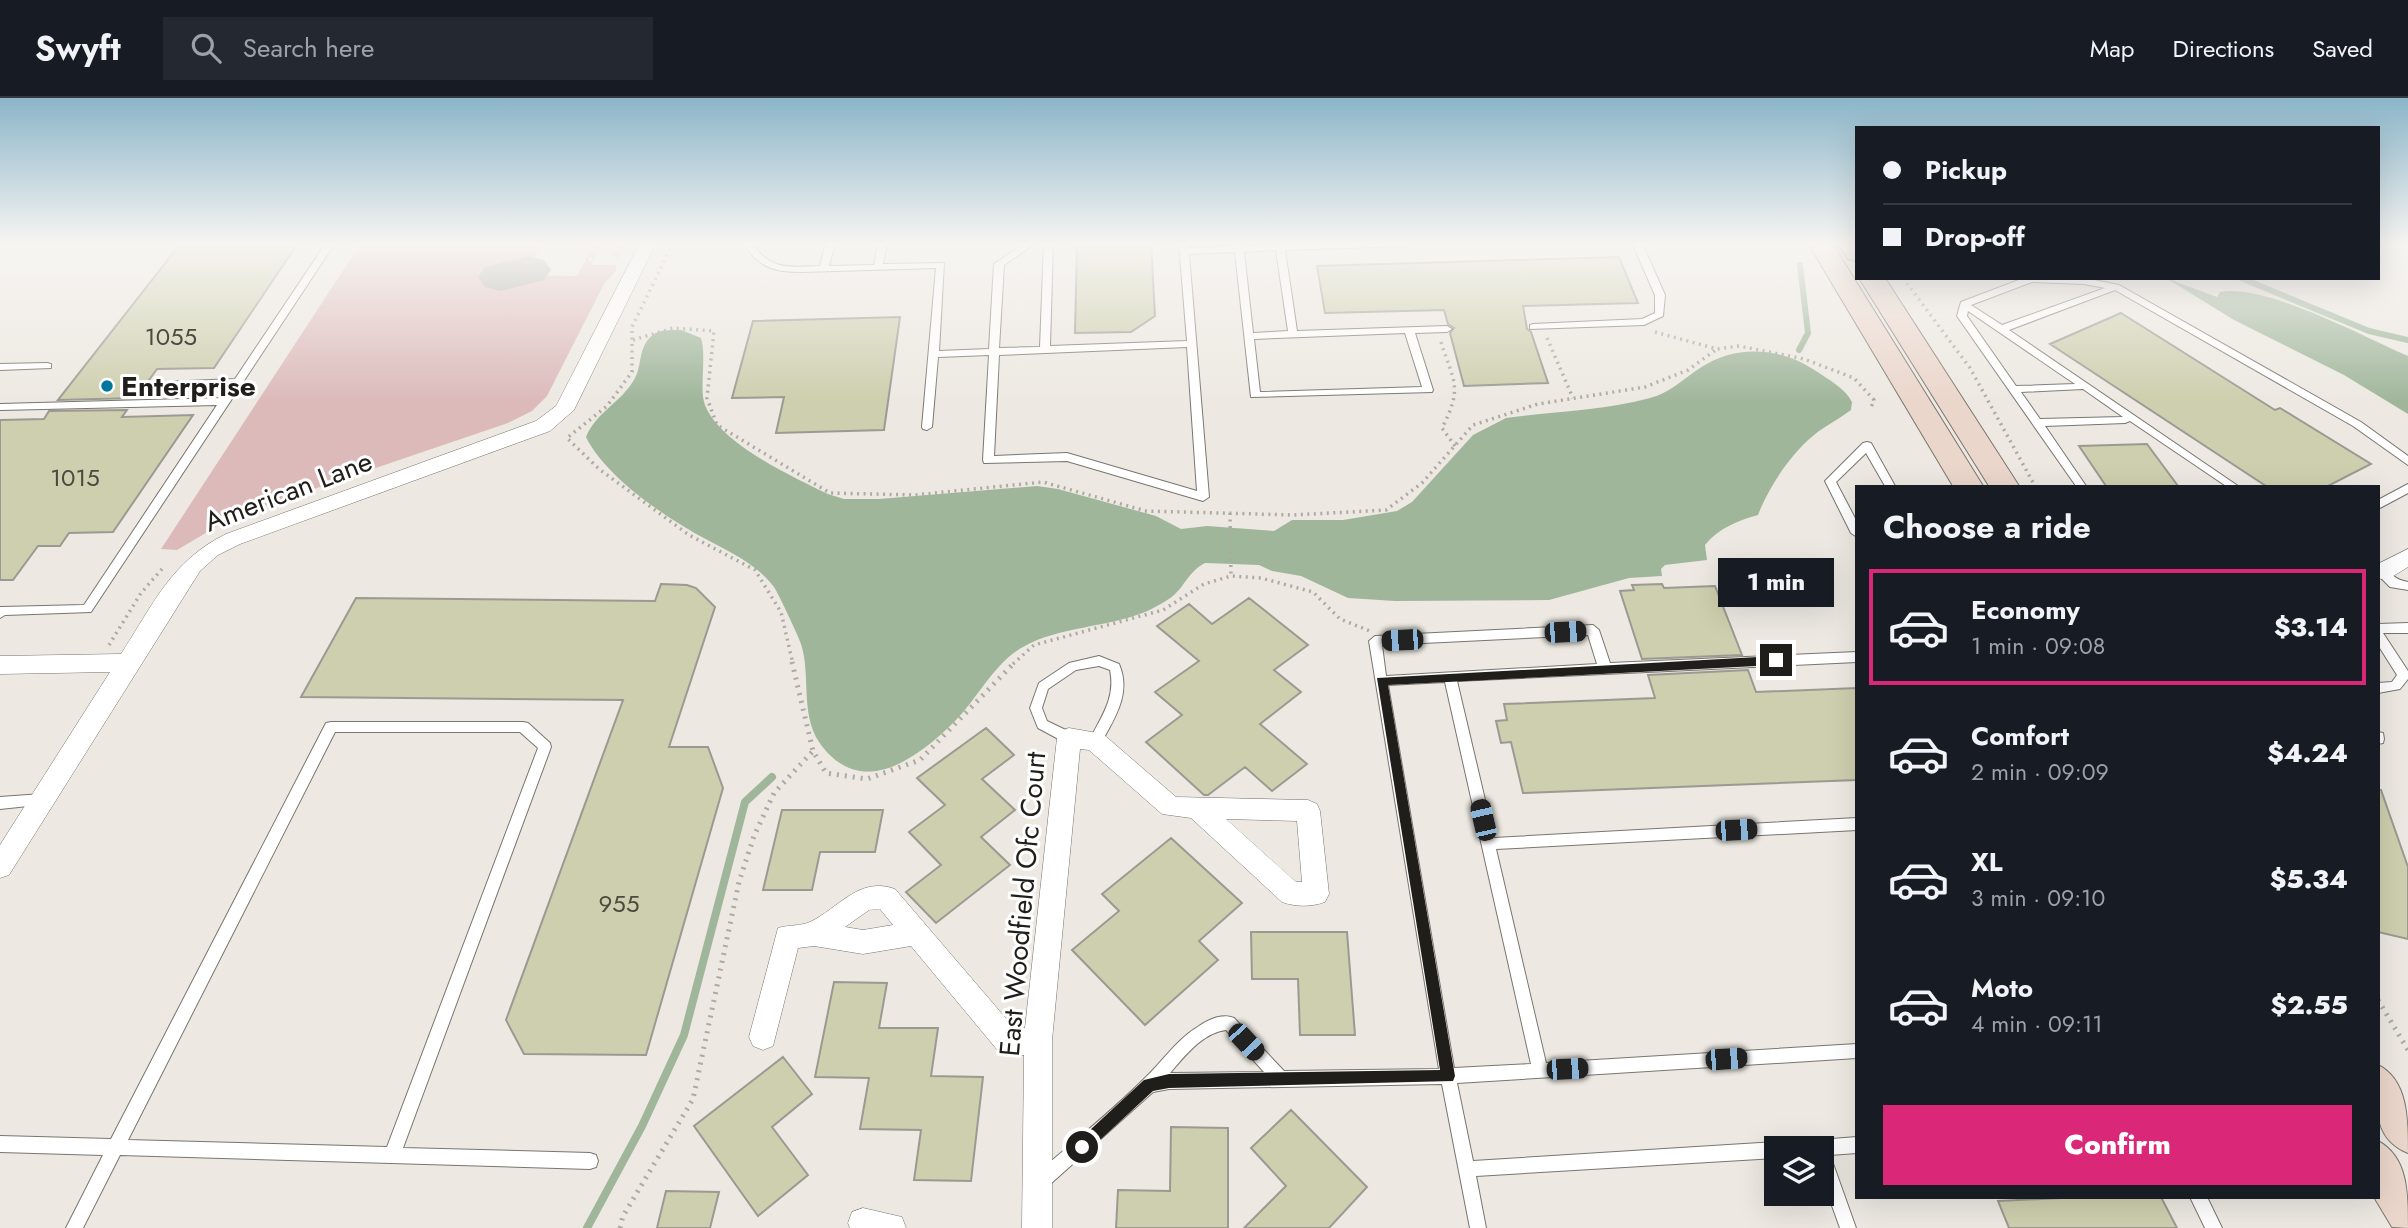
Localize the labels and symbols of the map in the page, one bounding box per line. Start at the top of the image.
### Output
house number: 1055 [145,319,197,354]
place label: Enterprise [121,366,256,407]
marker: Enterprise [99,378,115,394]
street label: American Lane [198,441,378,542]
house number: 1015 [50,460,100,495]
callout: 1 min [1718,559,1834,608]
car [1544,620,1587,644]
car [1381,628,1424,652]
route end [1760,644,1792,676]
street label: East Woodfield Ofc Court [989,750,1056,1058]
car [1469,797,1498,843]
car [1715,818,1758,842]
house number: 955 [599,886,639,921]
car [1224,1019,1269,1065]
car [1705,1047,1748,1071]
car [1546,1057,1589,1081]
route start [1066,1131,1098,1163]

